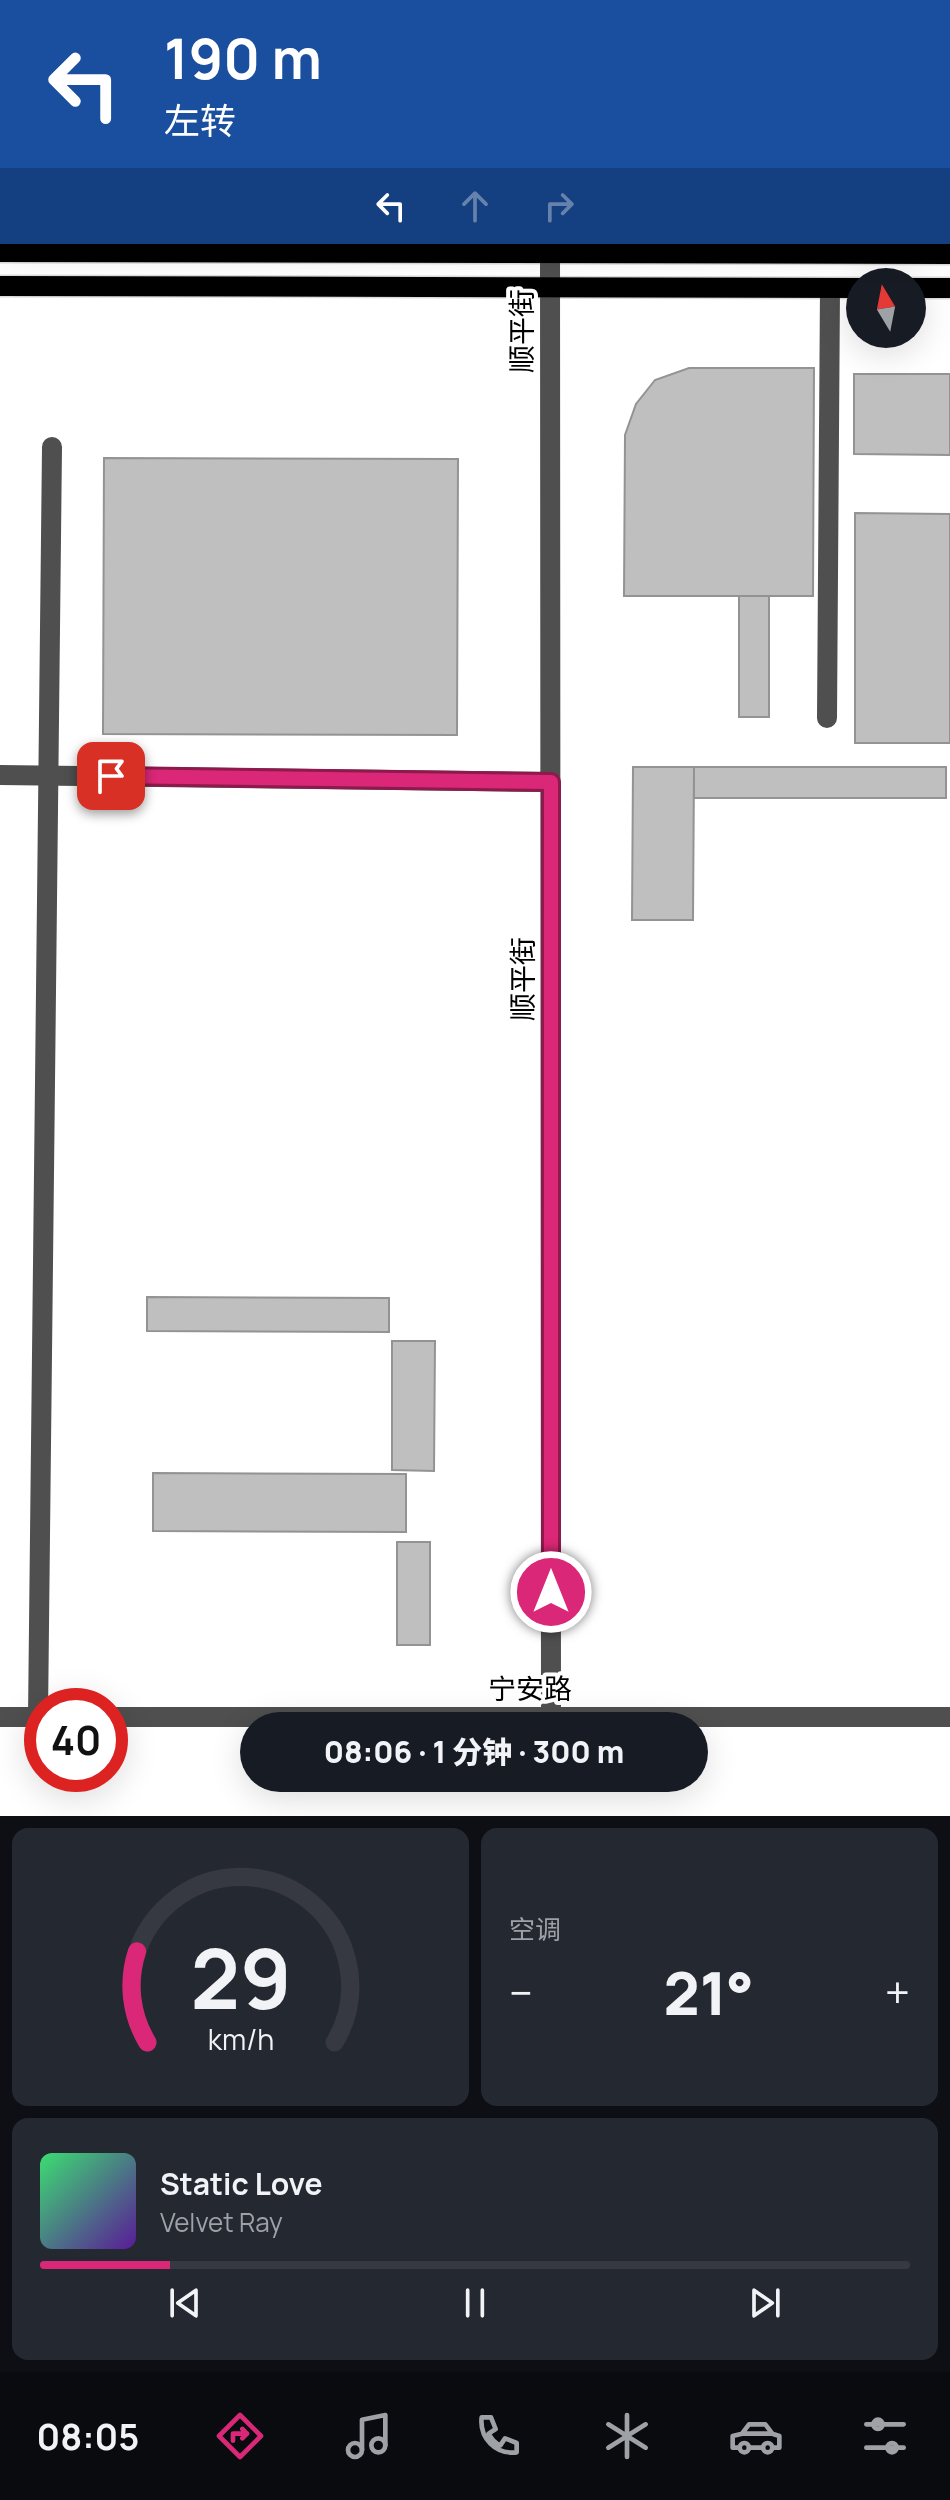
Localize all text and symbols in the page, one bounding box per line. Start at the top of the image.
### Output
text: 190 m [164,19,322,96]
icon: left [32,32,136,136]
text: 左转 [164,96,236,145]
icon: left [369,184,413,228]
icon: ahead [453,184,497,228]
icon: right [537,184,581,228]
north arrow [846,268,926,348]
map controls [846,268,926,348]
street label: 顺平街 [502,289,540,373]
pin [77,742,145,810]
icon: arrive [89,754,133,798]
street label: 顺平街 [503,937,541,1021]
position arrow [509,1550,593,1634]
street label: 宁安路 [488,1669,572,1707]
speed limit sign: 40 [24,1688,128,1792]
text: 08:06 · 1 分钟 · 300 m [324,1731,624,1772]
text: 空调 [509,1911,561,1947]
text: 29 [190,1920,291,2034]
text: 21° [663,1951,754,2033]
text: − [509,1962,533,2022]
text: + [885,1962,910,2022]
text: km/h [207,2020,274,2059]
text: Static Love [160,2163,323,2204]
text: Velvet Ray [160,2204,283,2240]
icon: previous [163,2281,207,2325]
icon: pause [453,2281,497,2325]
icon: next [743,2281,787,2325]
icon: directions [212,2408,268,2464]
icon: music [341,2408,397,2464]
icon: phone [470,2408,526,2464]
icon: climate [599,2408,655,2464]
icon: car [728,2408,784,2464]
icon: filters [857,2408,913,2464]
text: 08:05 [37,2412,139,2461]

